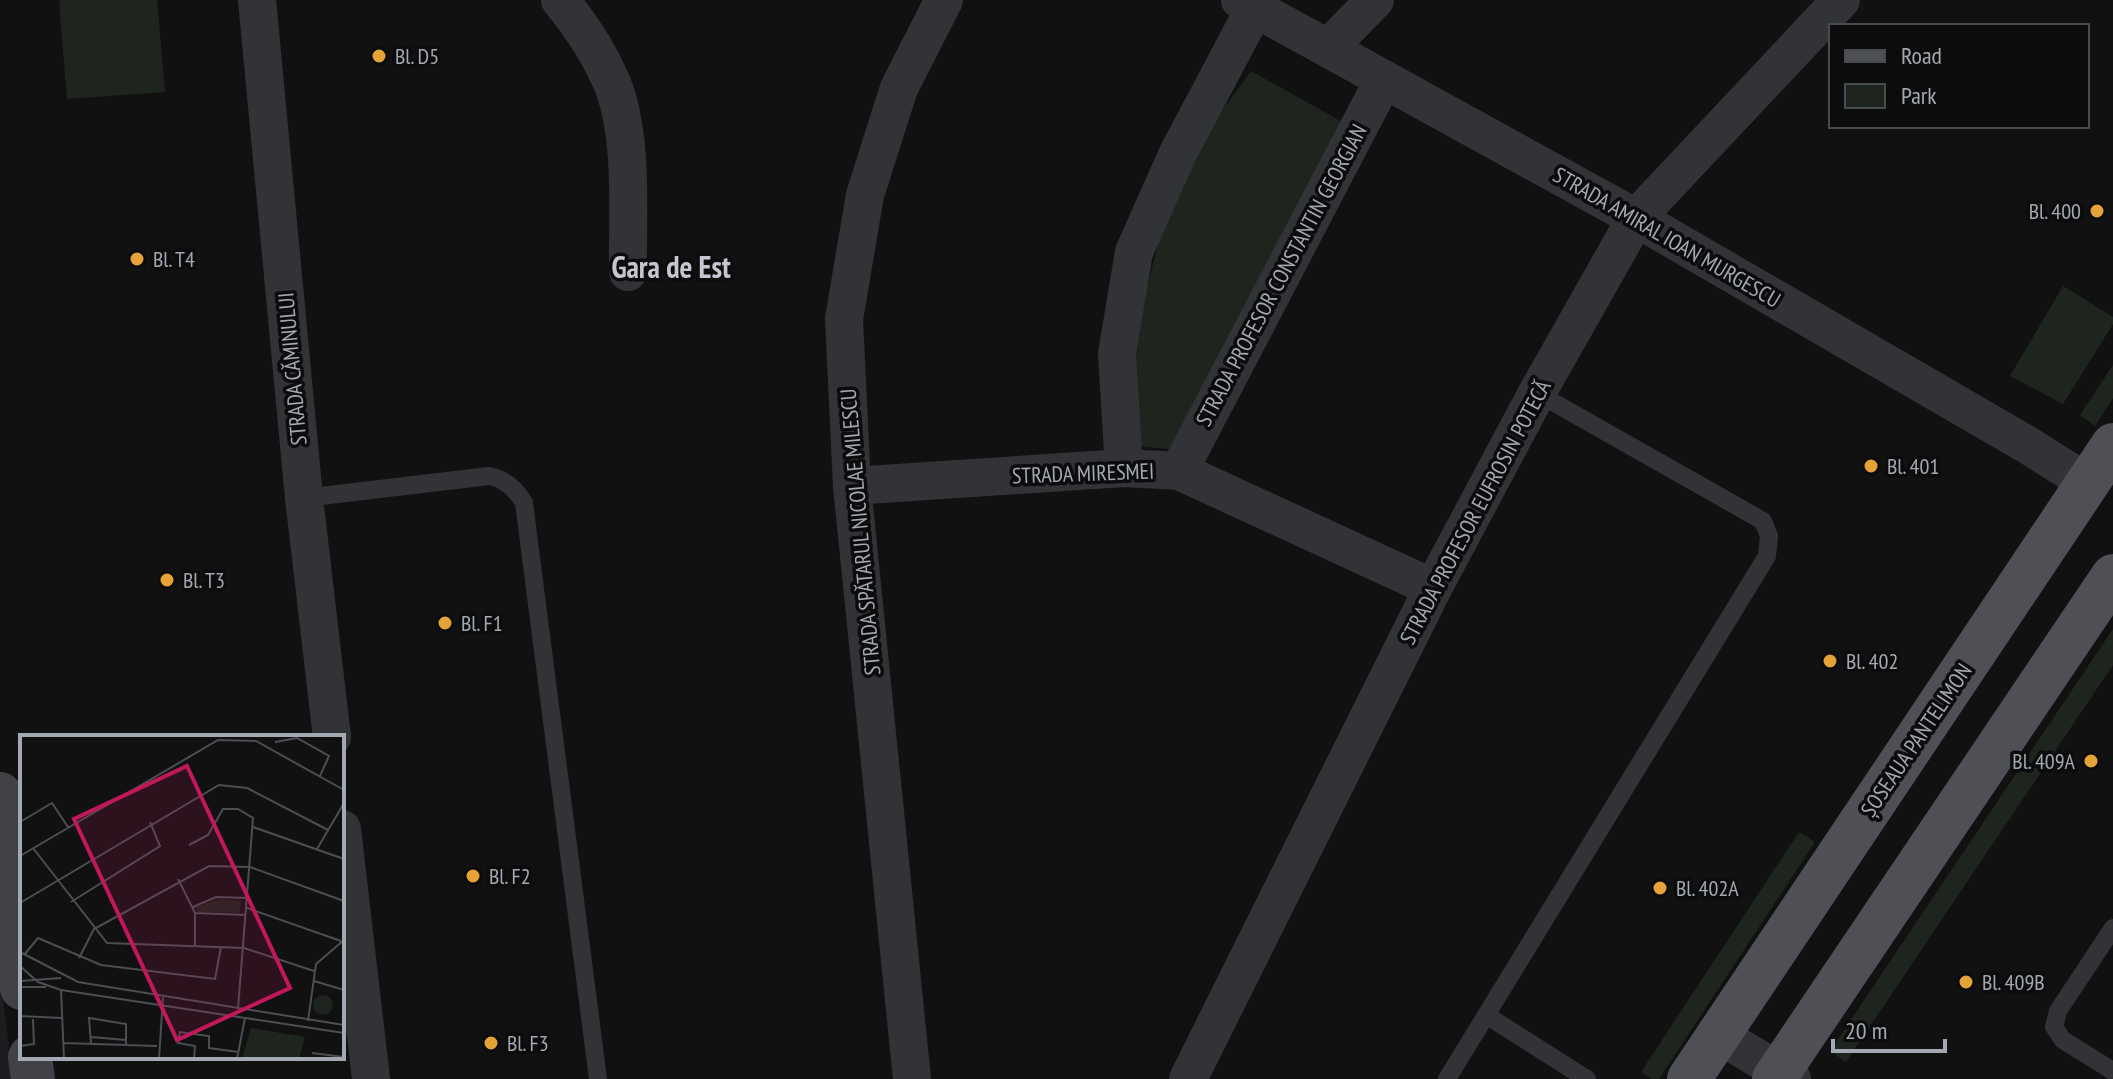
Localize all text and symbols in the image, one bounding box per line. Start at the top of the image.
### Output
legend [1829,24,2089,128]
text: Road [1901,40,1942,71]
place label: Bl. D5 [395,42,439,70]
marker: Bl. D5 [370,47,388,65]
text: Park [1901,80,1937,111]
street label: STRADA PROFESOR CONSTANTIN GEORGIAN [1189,119,1373,431]
street label: STRADA AMIRAL IOAN MURGESCU [1548,160,1786,314]
place label: Bl. 400 [2029,197,2081,225]
marker: Bl. 400 [2088,202,2106,220]
place label: Bl. T4 [153,245,195,273]
district label: Gara de Est [611,247,731,286]
marker: Bl. T4 [128,250,146,268]
street label: STRADA CĂMINULUI [271,291,313,447]
street label: STRADA PROFESOR EUFROSIN POTECĂ [1393,374,1557,649]
street label: STRADA SPĂTARUL NICOLAE MILESCU [834,387,886,677]
place label: Bl. 401 [1887,452,1939,480]
street label: STRADA MIRESMEI [1011,457,1155,489]
marker: Bl. 401 [1862,457,1880,475]
place label: Bl. T3 [183,566,225,594]
marker: Bl. T3 [158,571,176,589]
place label: Bl. F1 [461,609,503,637]
marker: Bl. F1 [436,614,454,632]
place label: Bl. 402 [1846,647,1898,675]
marker: Bl. 402 [1821,652,1839,670]
street label: ȘOSEAUA PANTELIMON [1854,658,1978,822]
inset map [20,735,344,1059]
place label: Bl. 409A [2012,747,2076,775]
marker: Bl. 409A [2082,752,2100,770]
place label: Bl. F2 [489,862,531,890]
marker: Bl. F2 [464,867,482,885]
place label: Bl. 402A [1676,874,1739,902]
marker: Bl. 402A [1651,879,1669,897]
place label: Bl. 409B [1982,968,2045,996]
marker: Bl. 409B [1957,973,1975,991]
scale bar [1833,1003,1945,1053]
text: 20 m [1845,1015,1887,1046]
place label: Bl. F3 [507,1029,549,1057]
marker: Bl. F3 [482,1034,500,1052]

